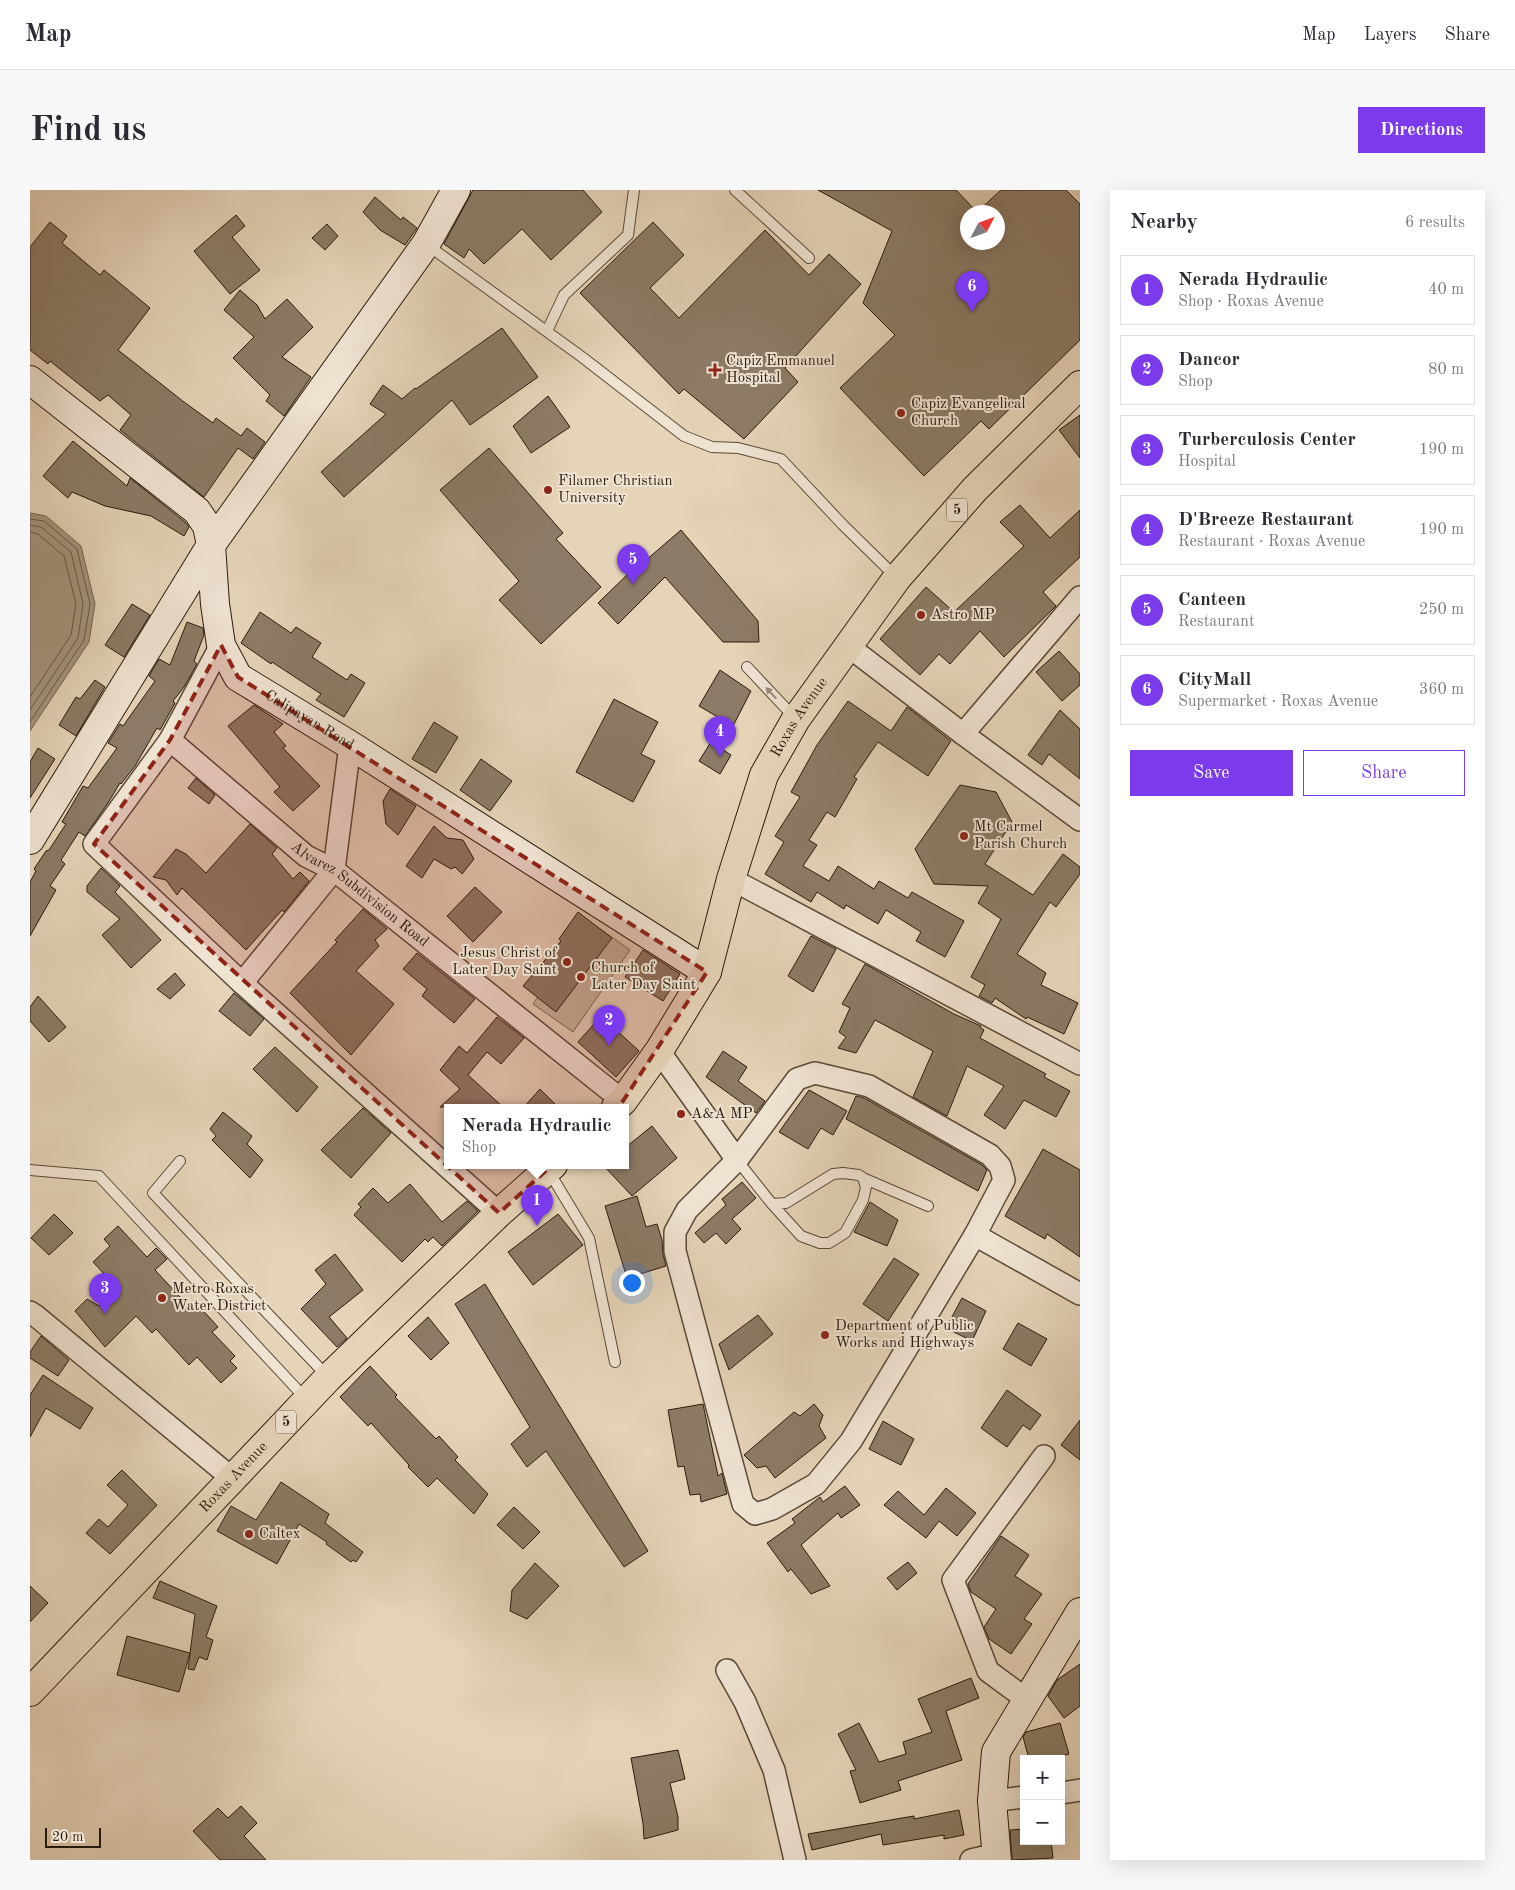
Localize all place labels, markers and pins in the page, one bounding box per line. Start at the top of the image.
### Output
pin: 6 [956,271,988,312]
place label: Capiz Emmanuel Hospital [726,354,835,386]
marker: Capiz Emmanuel Hospital [708,363,722,377]
place label: Capiz Evangelical Church [911,397,1026,429]
marker: Capiz Evangelical Church [895,407,907,419]
place label: Filamer Christian University [558,474,673,506]
marker: Filamer Christian University [542,484,554,496]
pin: 5 [617,544,649,585]
place label: Astro MP [931,608,995,623]
marker: Astro MP [915,609,927,621]
pin: 4 [704,716,736,757]
place label: Mt Carmel Parish Church [974,820,1067,852]
marker: Mt Carmel Parish Church [958,830,970,842]
place label: Jesus Christ of Later Day Saint [452,946,558,978]
marker: Jesus Christ of Later Day Saint [561,956,573,968]
place label: Church of Later Day Saint [591,961,696,993]
marker: Church of Later Day Saint [575,971,587,983]
pin: 2 [593,1005,625,1046]
place label: A&A MP [691,1107,753,1122]
marker: A&A MP [675,1108,687,1120]
pin: 1 [521,1185,553,1226]
pin: 3 [89,1273,121,1314]
place label: Metro Roxas Water District [172,1282,266,1314]
marker: Metro Roxas Water District [156,1292,168,1304]
place label: Department of Public Works and Highways [835,1319,974,1351]
marker: Department of Public Works and Highways [819,1329,831,1341]
place label: Caltex [259,1527,301,1542]
marker: Caltex [243,1528,255,1540]

